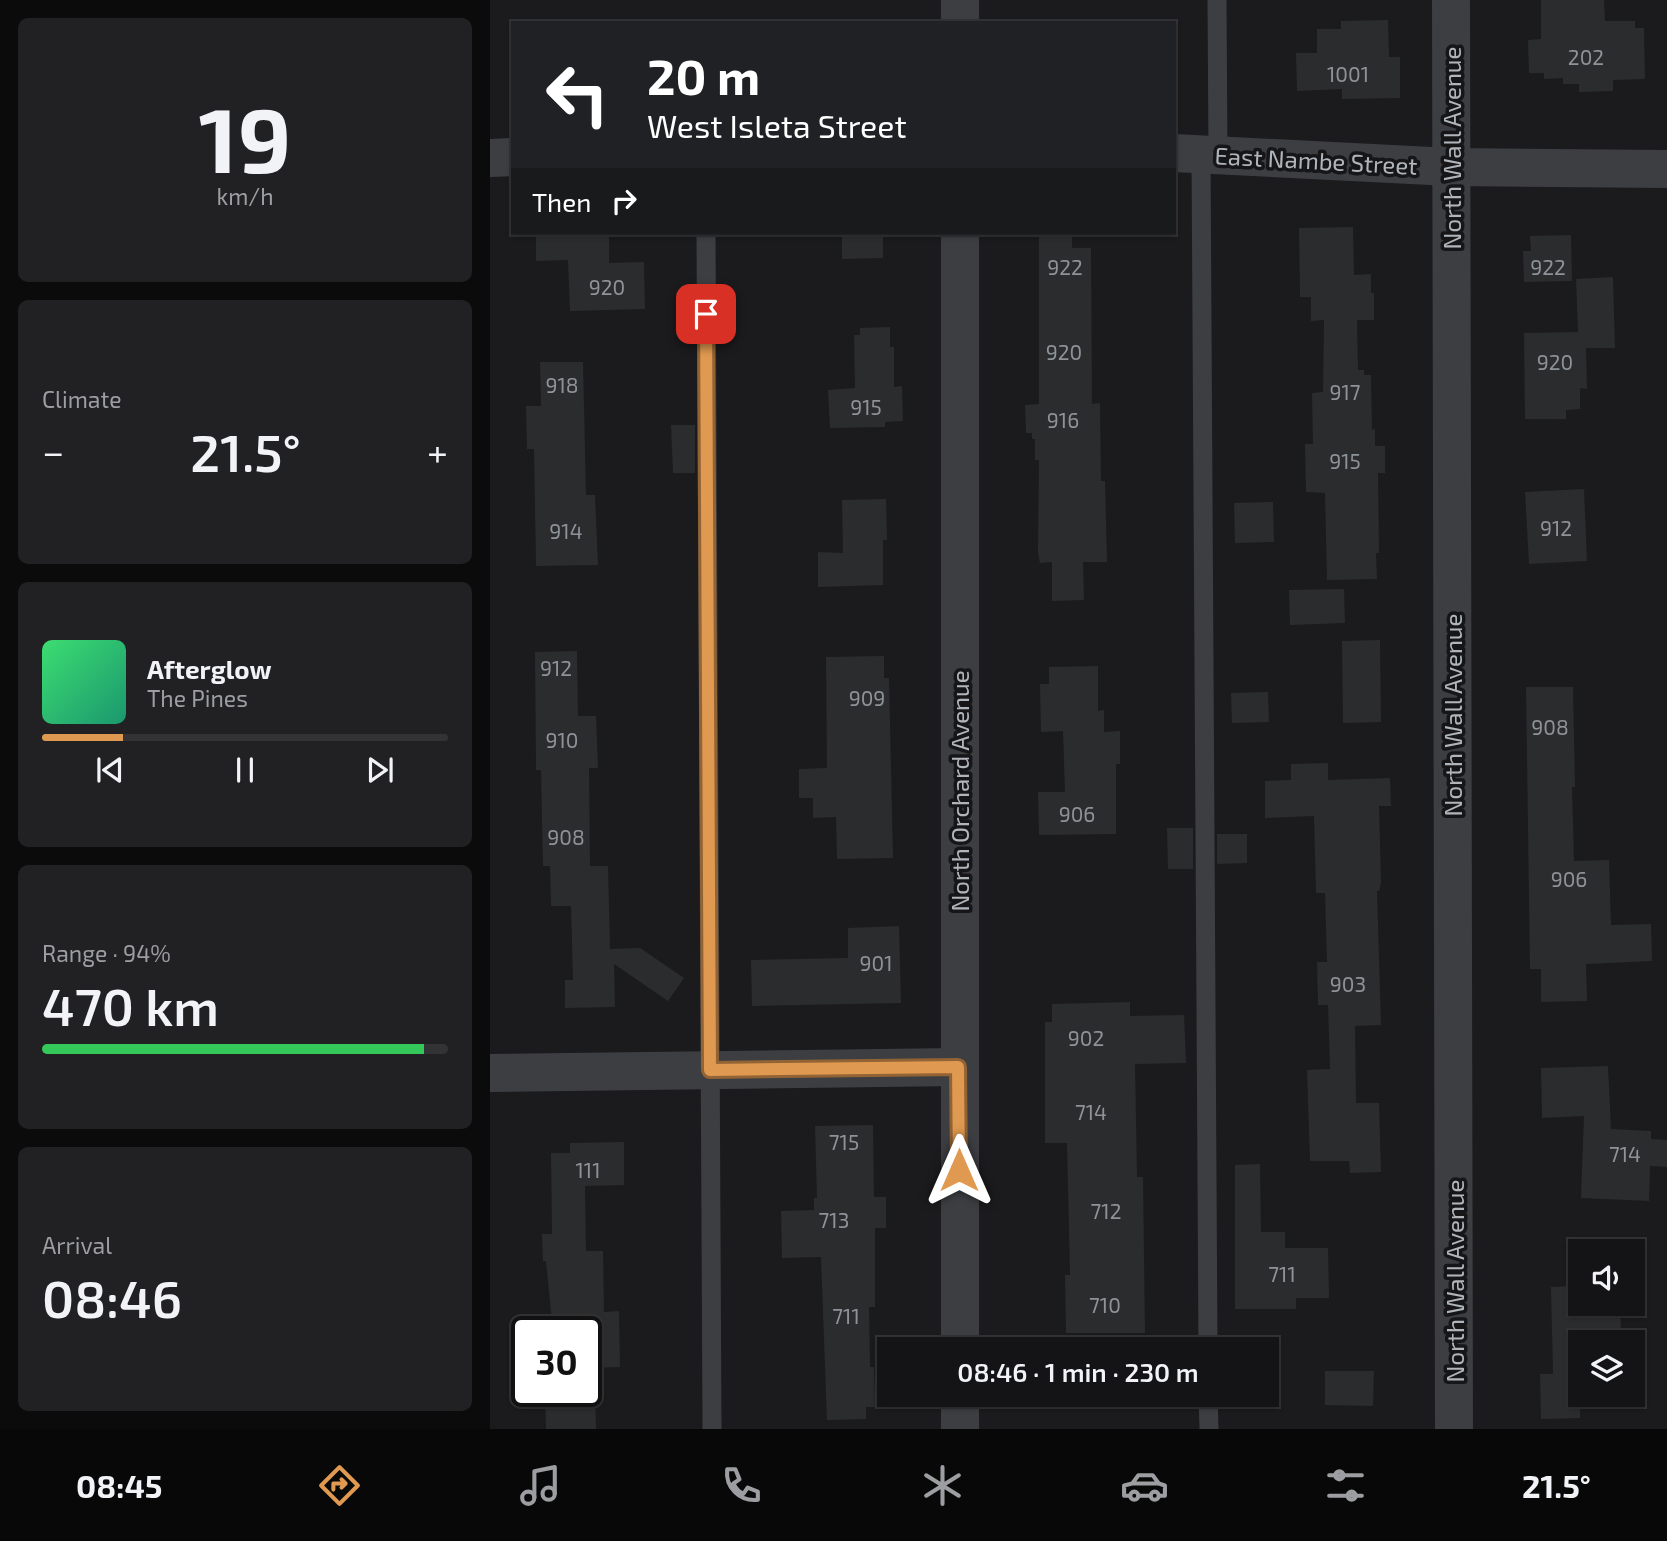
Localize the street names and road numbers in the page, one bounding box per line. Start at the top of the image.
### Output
street label: North Wall Avenue [1437,47,1466,249]
street label: East Nambe Street [1214,140,1418,180]
street label: North Wall Avenue [1438,614,1467,816]
street label: North Orchard Avenue [945,670,974,912]
street label: North Wall Avenue [1440,1180,1469,1382]

